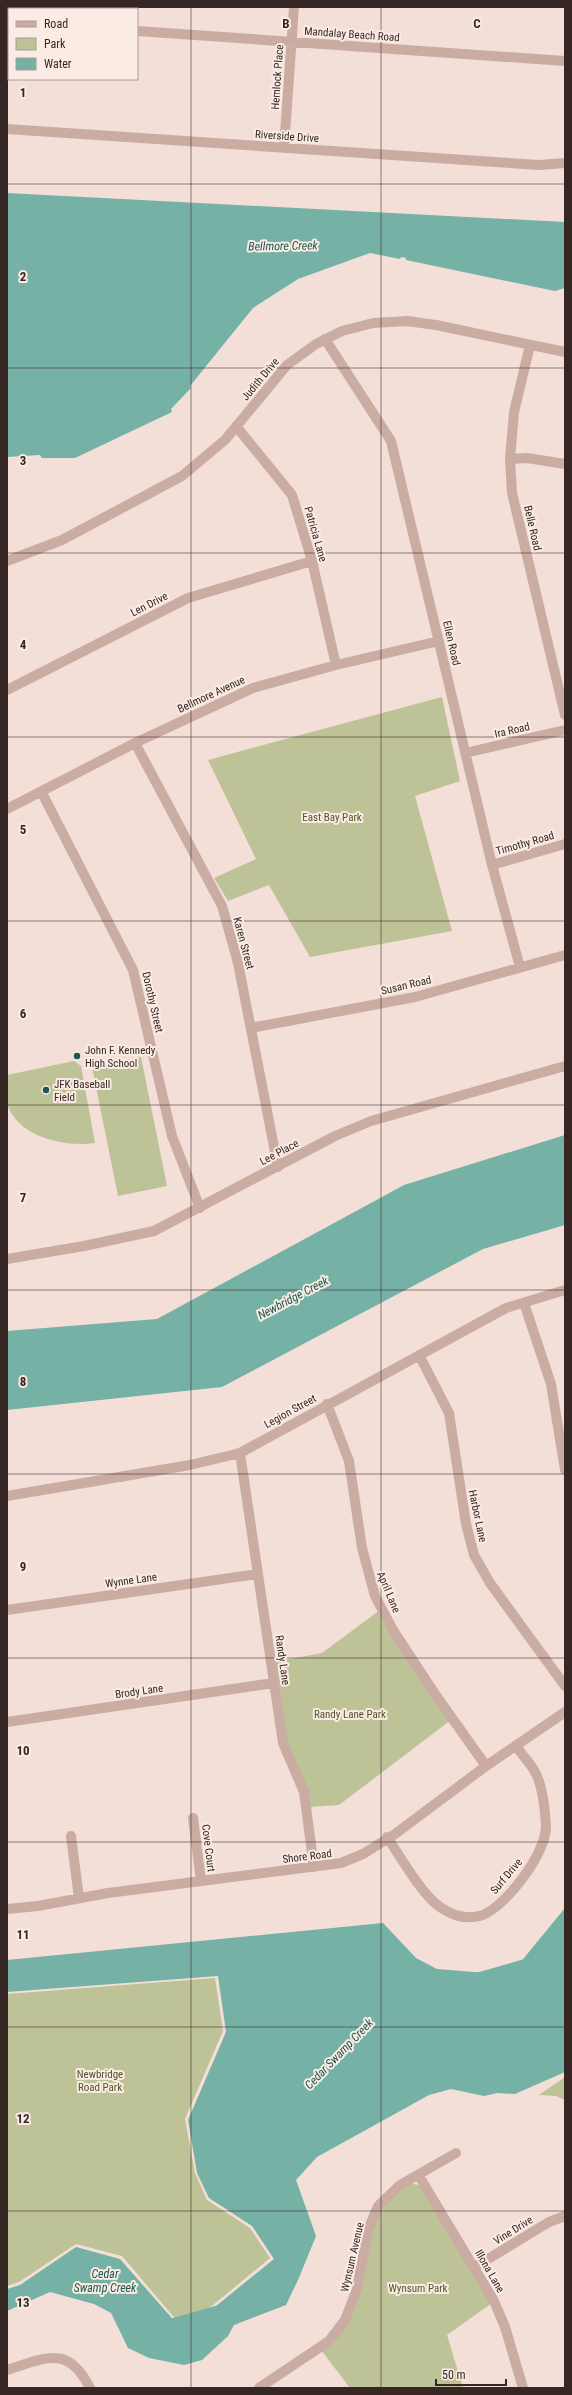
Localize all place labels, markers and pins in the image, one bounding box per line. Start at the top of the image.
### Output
place label: John F. Kennedy High School [85,1044,156,1070]
marker: John F. Kennedy High School [72,1051,82,1061]
place label: JFK Baseball Field [54,1078,110,1104]
marker: JFK Baseball Field [41,1085,51,1095]

